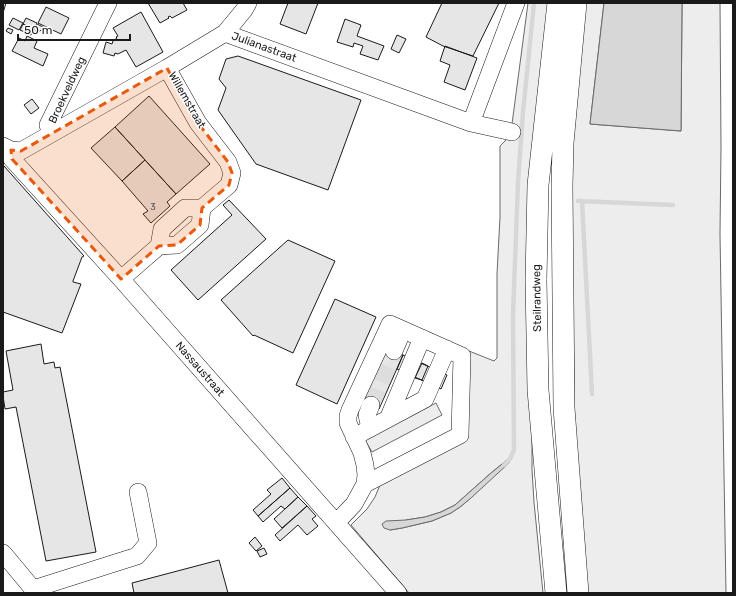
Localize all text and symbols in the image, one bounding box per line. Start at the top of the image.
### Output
scale bar [18,16,130,42]
text: 50 m [24,23,52,37]
street label: Julianastraat [230,29,299,65]
street label: Broekveldweg [46,55,88,125]
street label: Willemstraat [166,69,209,131]
house number: 3 [150,202,156,212]
street label: Steilrandweg [530,264,544,332]
street label: Nassaustraat [173,339,228,399]

